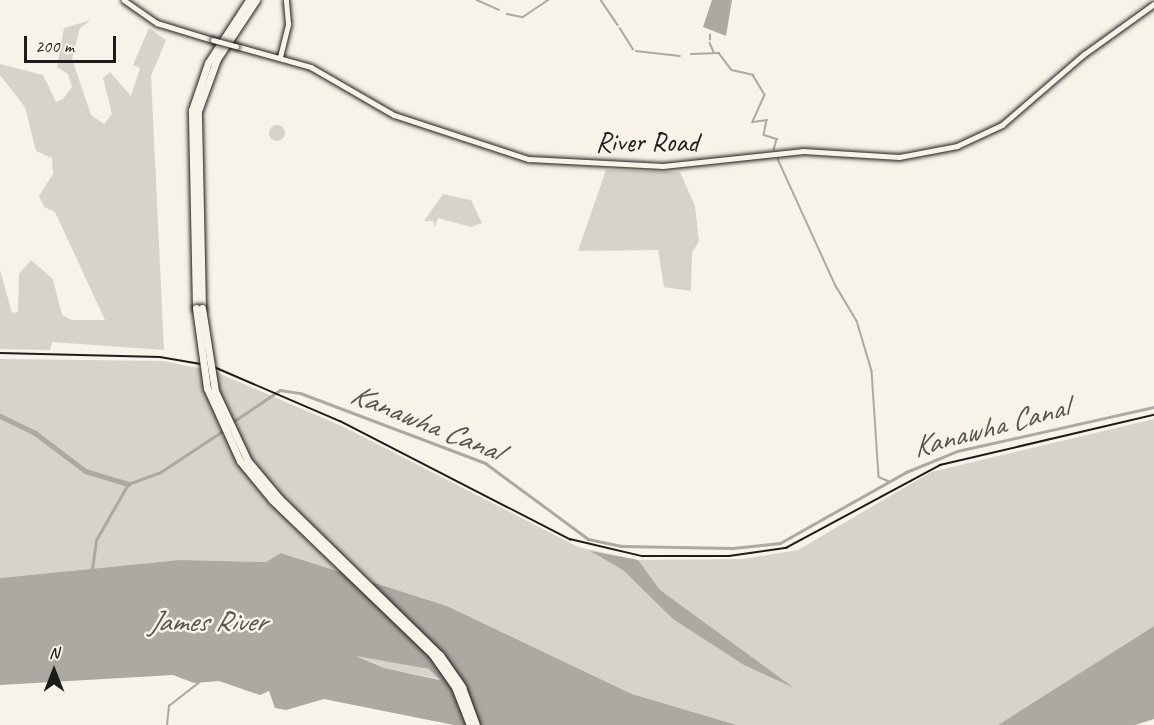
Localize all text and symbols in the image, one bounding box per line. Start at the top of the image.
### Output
scale bar [27,24,118,62]
text: 200 m [35,35,74,57]
street label: River Road [596,125,698,159]
water label: Kanawha Canal [346,376,506,468]
water label: Kanawha Canal [909,389,1071,465]
water label: James River [148,603,266,639]
north arrow [24,641,84,701]
text: N [49,643,59,663]

